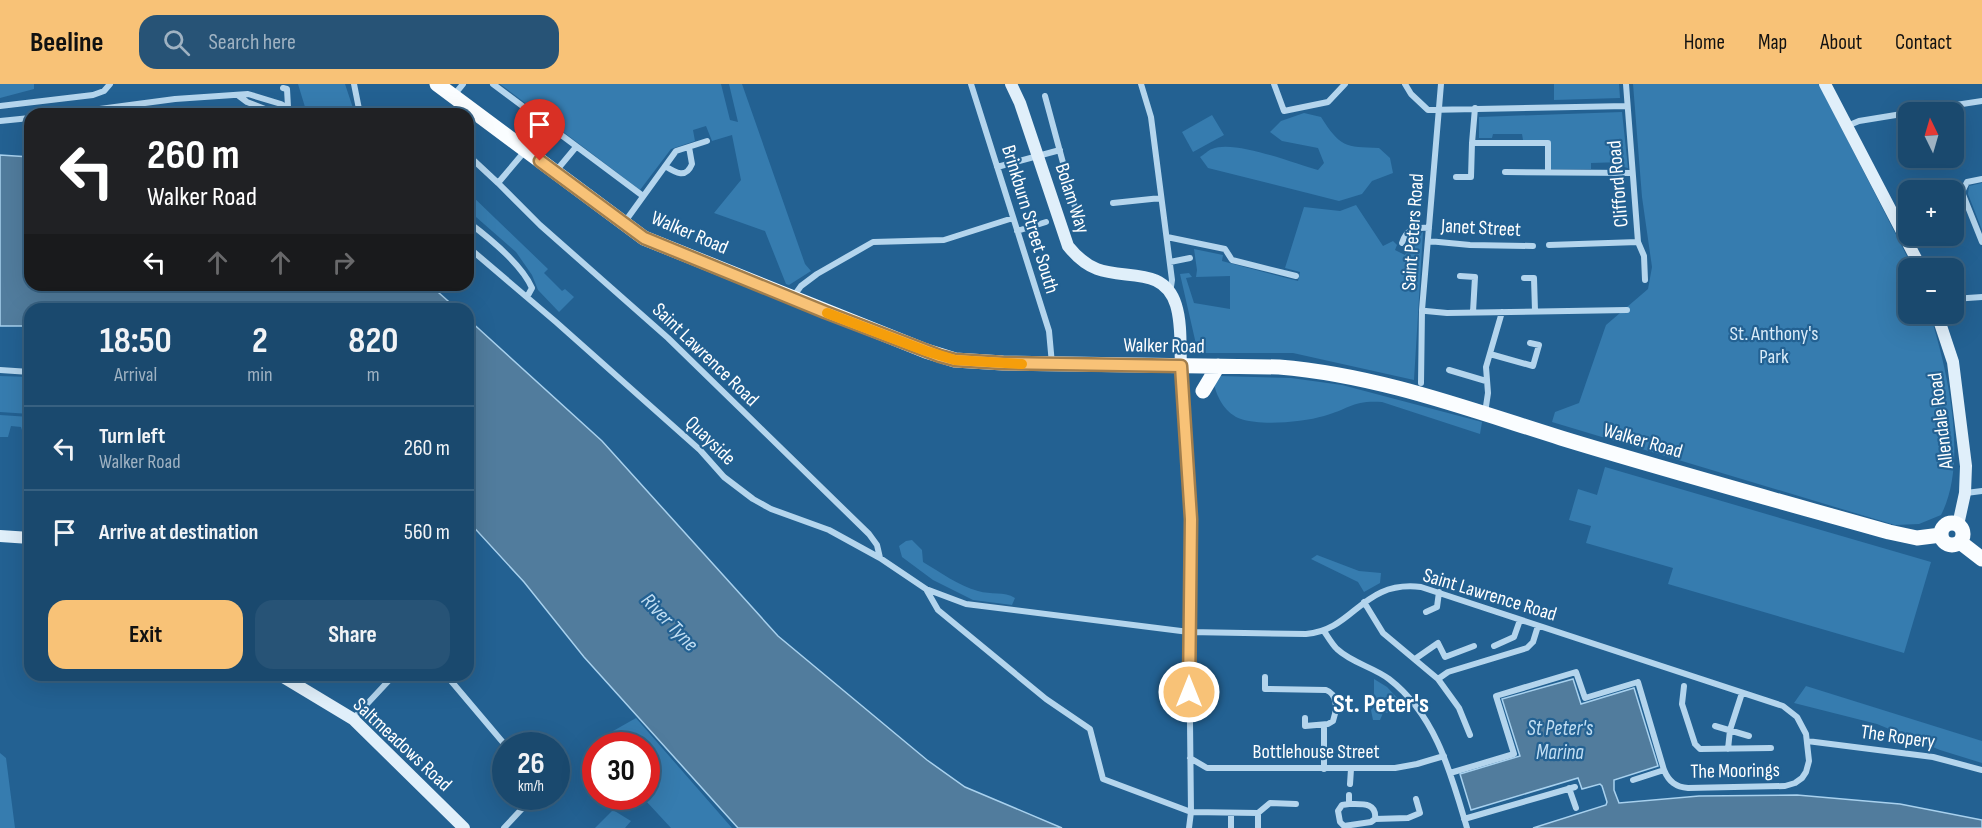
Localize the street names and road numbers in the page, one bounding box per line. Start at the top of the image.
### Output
street label: Clifford Road [1602,139,1634,228]
street label: Brinkburn Street South [996,142,1064,296]
street label: Bolam Way [1049,160,1095,237]
street label: Saint Peters Road [1397,173,1429,292]
street label: Walker Road [647,206,732,260]
street label: Janet Street [1439,214,1521,242]
street label: Saint Lawrence Road [647,298,764,412]
street label: Walker Road [1123,333,1205,359]
street label: Allendale Road [1923,371,1959,472]
street label: Quayside [680,411,741,470]
street label: Walker Road [1600,418,1685,464]
street label: Saint Lawrence Road [1420,563,1560,627]
street label: Saltmeadows Road [348,693,457,797]
street label: The Ropery [1859,720,1937,754]
street label: Bottlehouse Street [1253,740,1379,764]
street label: The Moorings [1690,758,1780,784]

